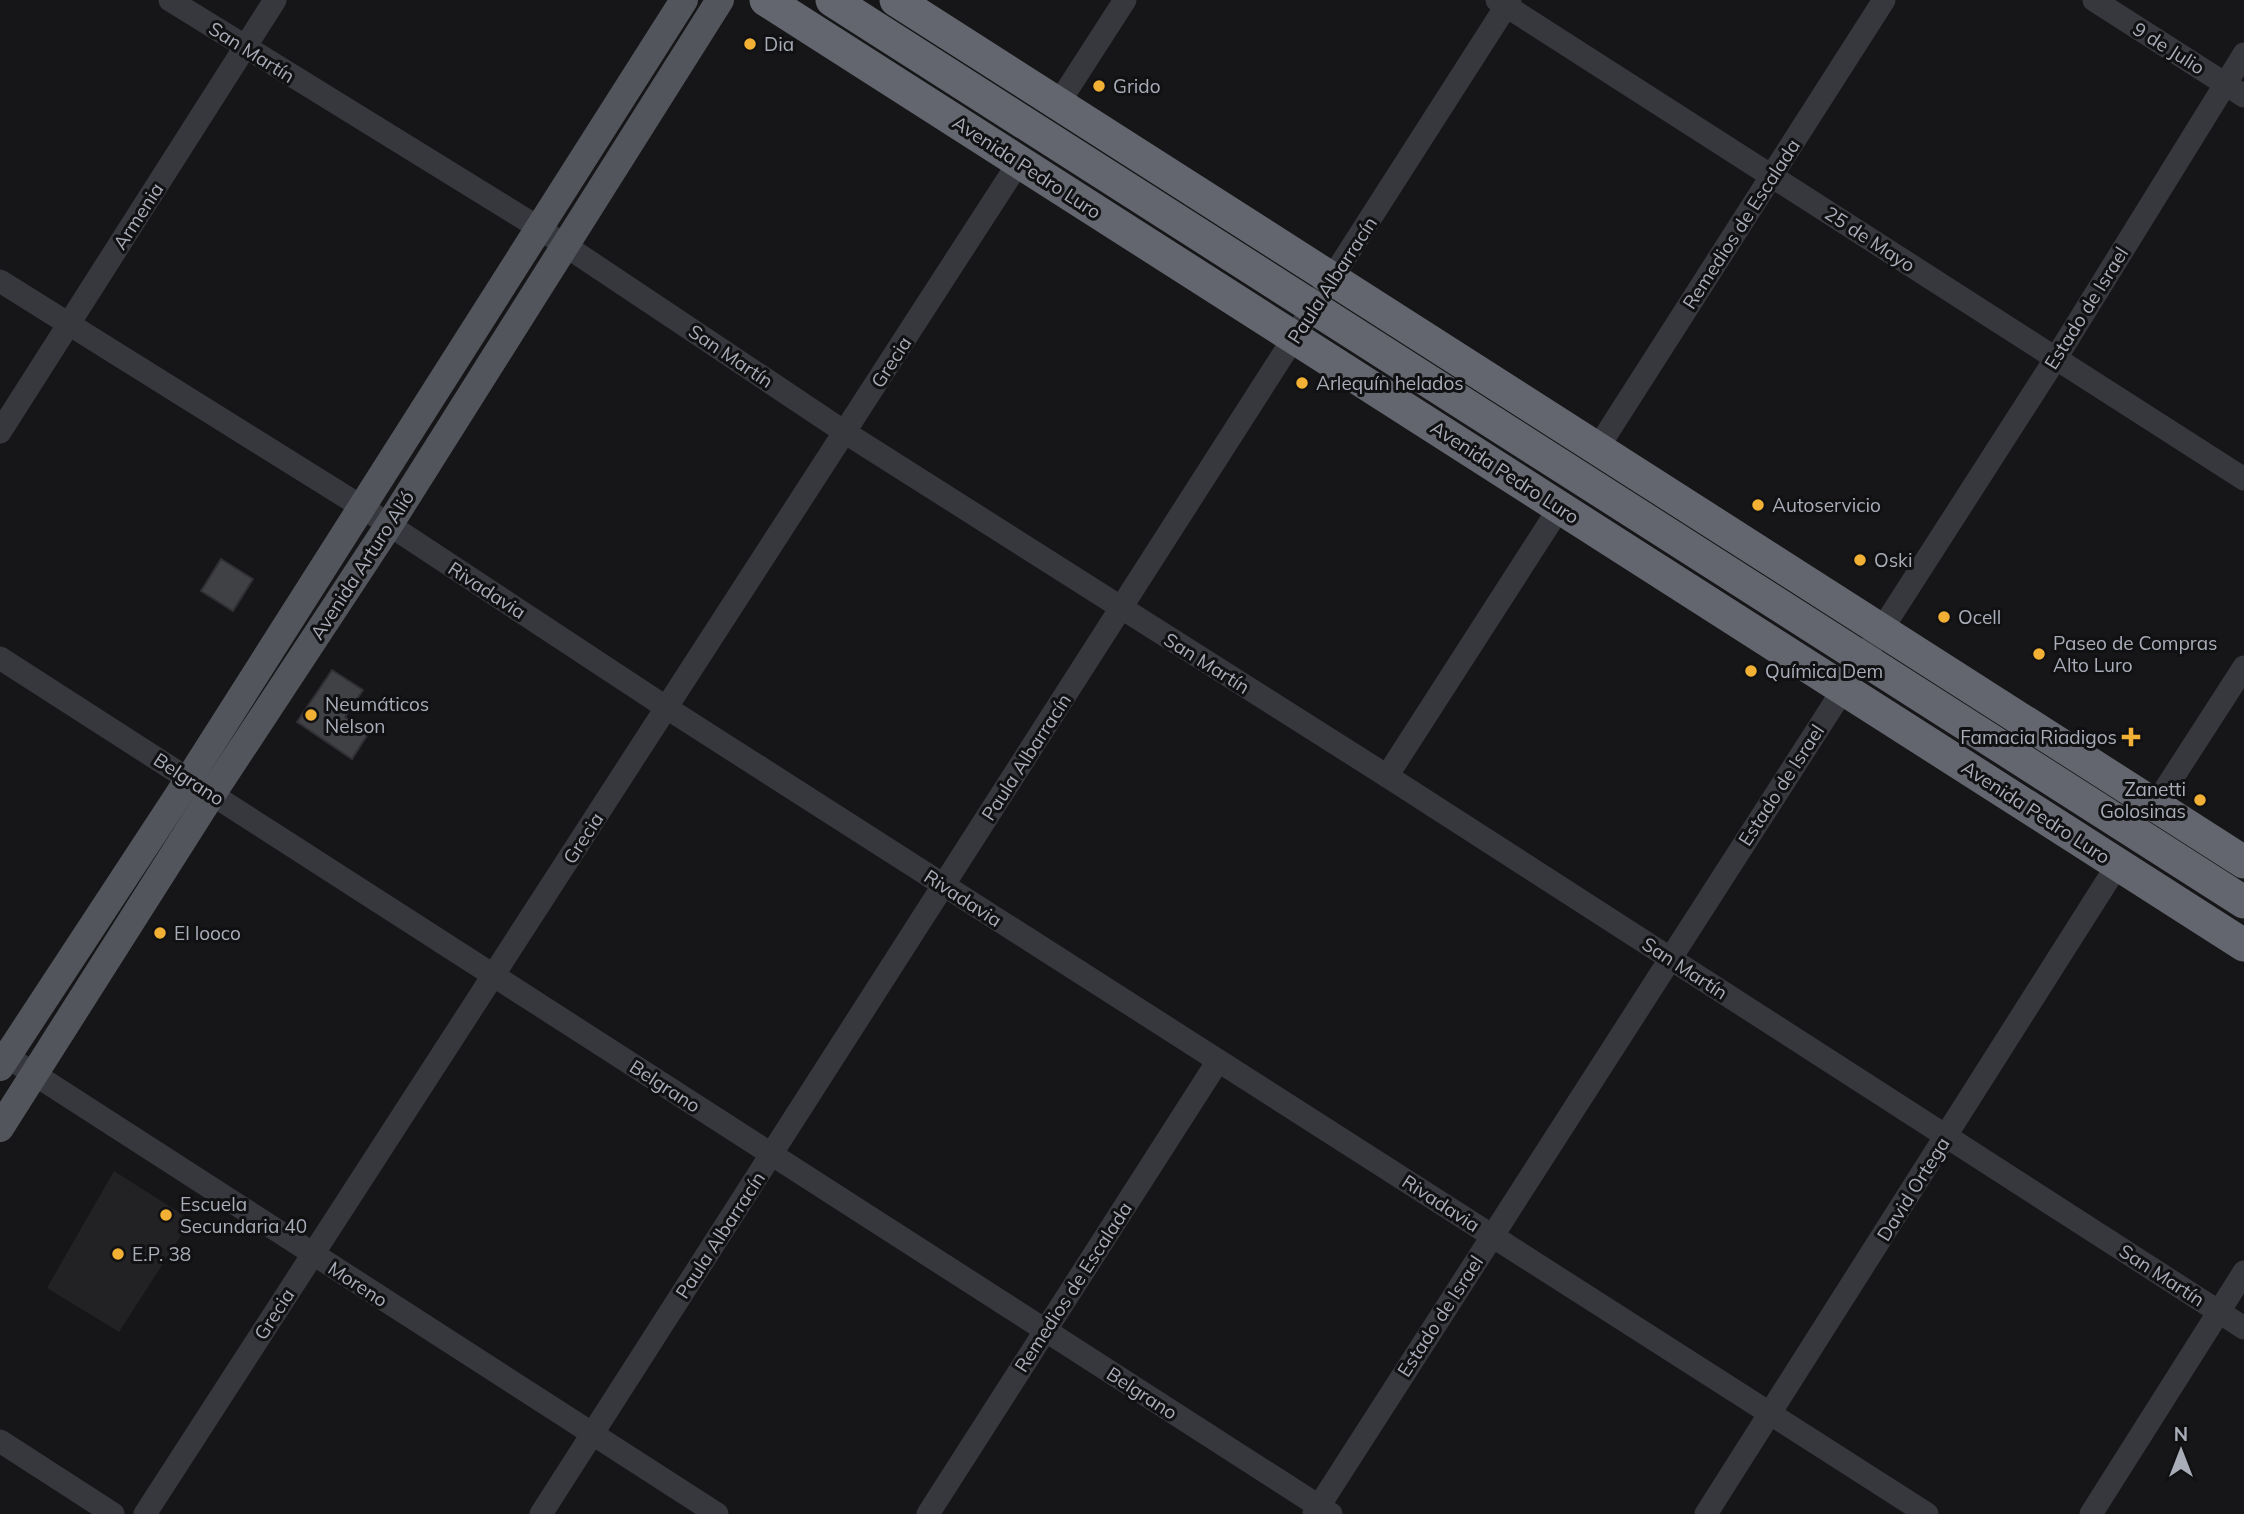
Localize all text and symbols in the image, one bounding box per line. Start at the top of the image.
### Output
street label: San Martín [205,16,299,88]
street label: 9 de Julio [2129,17,2209,79]
place label: Dia [764,32,794,56]
marker: Dia [742,36,758,52]
place label: Grido [1113,74,1161,98]
marker: Grido [1091,78,1107,94]
street label: Avenida Pedro Luro [948,110,1106,224]
street label: Remedios de Escalada [1677,134,1805,314]
street label: Armenia [108,178,168,254]
street label: 25 de Mayo [1820,201,1920,277]
street label: Paula Albarracín [1282,212,1382,348]
street label: Estado de Israel [2039,242,2133,374]
street label: San Martín [684,319,778,393]
street label: Grecia [866,332,916,392]
place label: Arlequín helados [1316,371,1464,395]
marker: Arlequín helados [1294,375,1310,391]
street label: Avenida Pedro Luro [1426,415,1584,529]
street label: Avenida Arturo Alió [305,486,419,644]
place label: Autoservicio [1772,493,1881,517]
marker: Autoservicio [1750,497,1766,513]
place label: Oski [1874,548,1912,572]
marker: Oski [1852,552,1868,568]
street label: Rivadavia [444,556,530,624]
place label: Ocell [1958,605,2001,629]
marker: Ocell [1936,609,1952,625]
street label: San Martín [1160,627,1254,699]
place label: Paseo de Compras Alto Luro [2053,631,2217,677]
marker: Paseo de Compras Alto Luro [2031,646,2047,662]
place label: Química Dem [1765,659,1883,683]
marker: Química Dem [1743,663,1759,679]
street label: Paula Albarracín [976,689,1076,825]
place label: Neumáticos Nelson [325,692,429,738]
marker: Neumáticos Nelson [303,707,319,723]
street label: Estado de Israel [1733,720,1829,850]
place label: Famacia Riadigos [1960,725,2117,749]
marker: Famacia Riadigos [2123,729,2139,745]
street label: Belgrano [149,747,229,811]
street label: Avenida Pedro Luro [1957,755,2115,869]
place label: Zanetti Golosinas [2100,777,2186,823]
marker: Zanetti Golosinas [2192,792,2208,808]
street label: Grecia [558,808,608,868]
street label: Rivadavia [920,864,1006,932]
place label: El looco [174,921,241,945]
marker: El looco [152,925,168,941]
street label: San Martín [1638,932,1732,1004]
street label: Belgrano [625,1054,705,1118]
street label: David Ortega [1871,1132,1955,1246]
street label: Paula Albarracín [670,1167,770,1303]
street label: Rivadavia [1398,1169,1484,1237]
place label: Escuela Secundaria 40 [180,1192,307,1238]
street label: Remedios de Escalada [1009,1197,1137,1377]
marker: Escuela Secundaria 40 [158,1207,174,1223]
street label: San Martín [2115,1239,2209,1311]
place label: E.P. 38 [132,1242,191,1266]
marker: E.P. 38 [110,1246,126,1262]
street label: Estado de Israel [1392,1251,1488,1381]
street label: Moreno [324,1256,392,1312]
street label: Grecia [249,1284,299,1344]
street label: Belgrano [1102,1361,1182,1425]
north arrow [2146,1416,2216,1486]
text: N [2174,1422,2188,1446]

